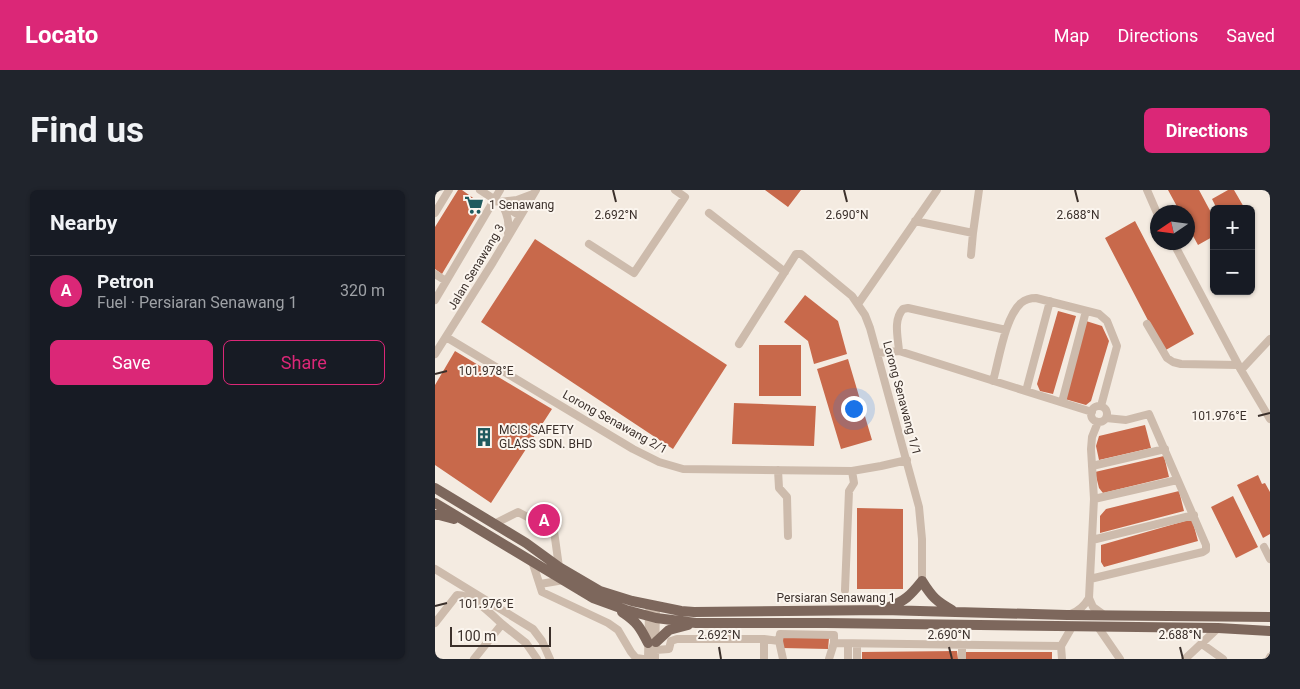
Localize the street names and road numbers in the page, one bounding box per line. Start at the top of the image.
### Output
street label: Jalan Senawang 3 [445,222,507,312]
street label: Lorong Senawang 1/1 [880,339,924,457]
street label: Lorong Senawang 2/1 [560,387,670,457]
street label: Persiaran Senawang 1 [777,591,895,605]

